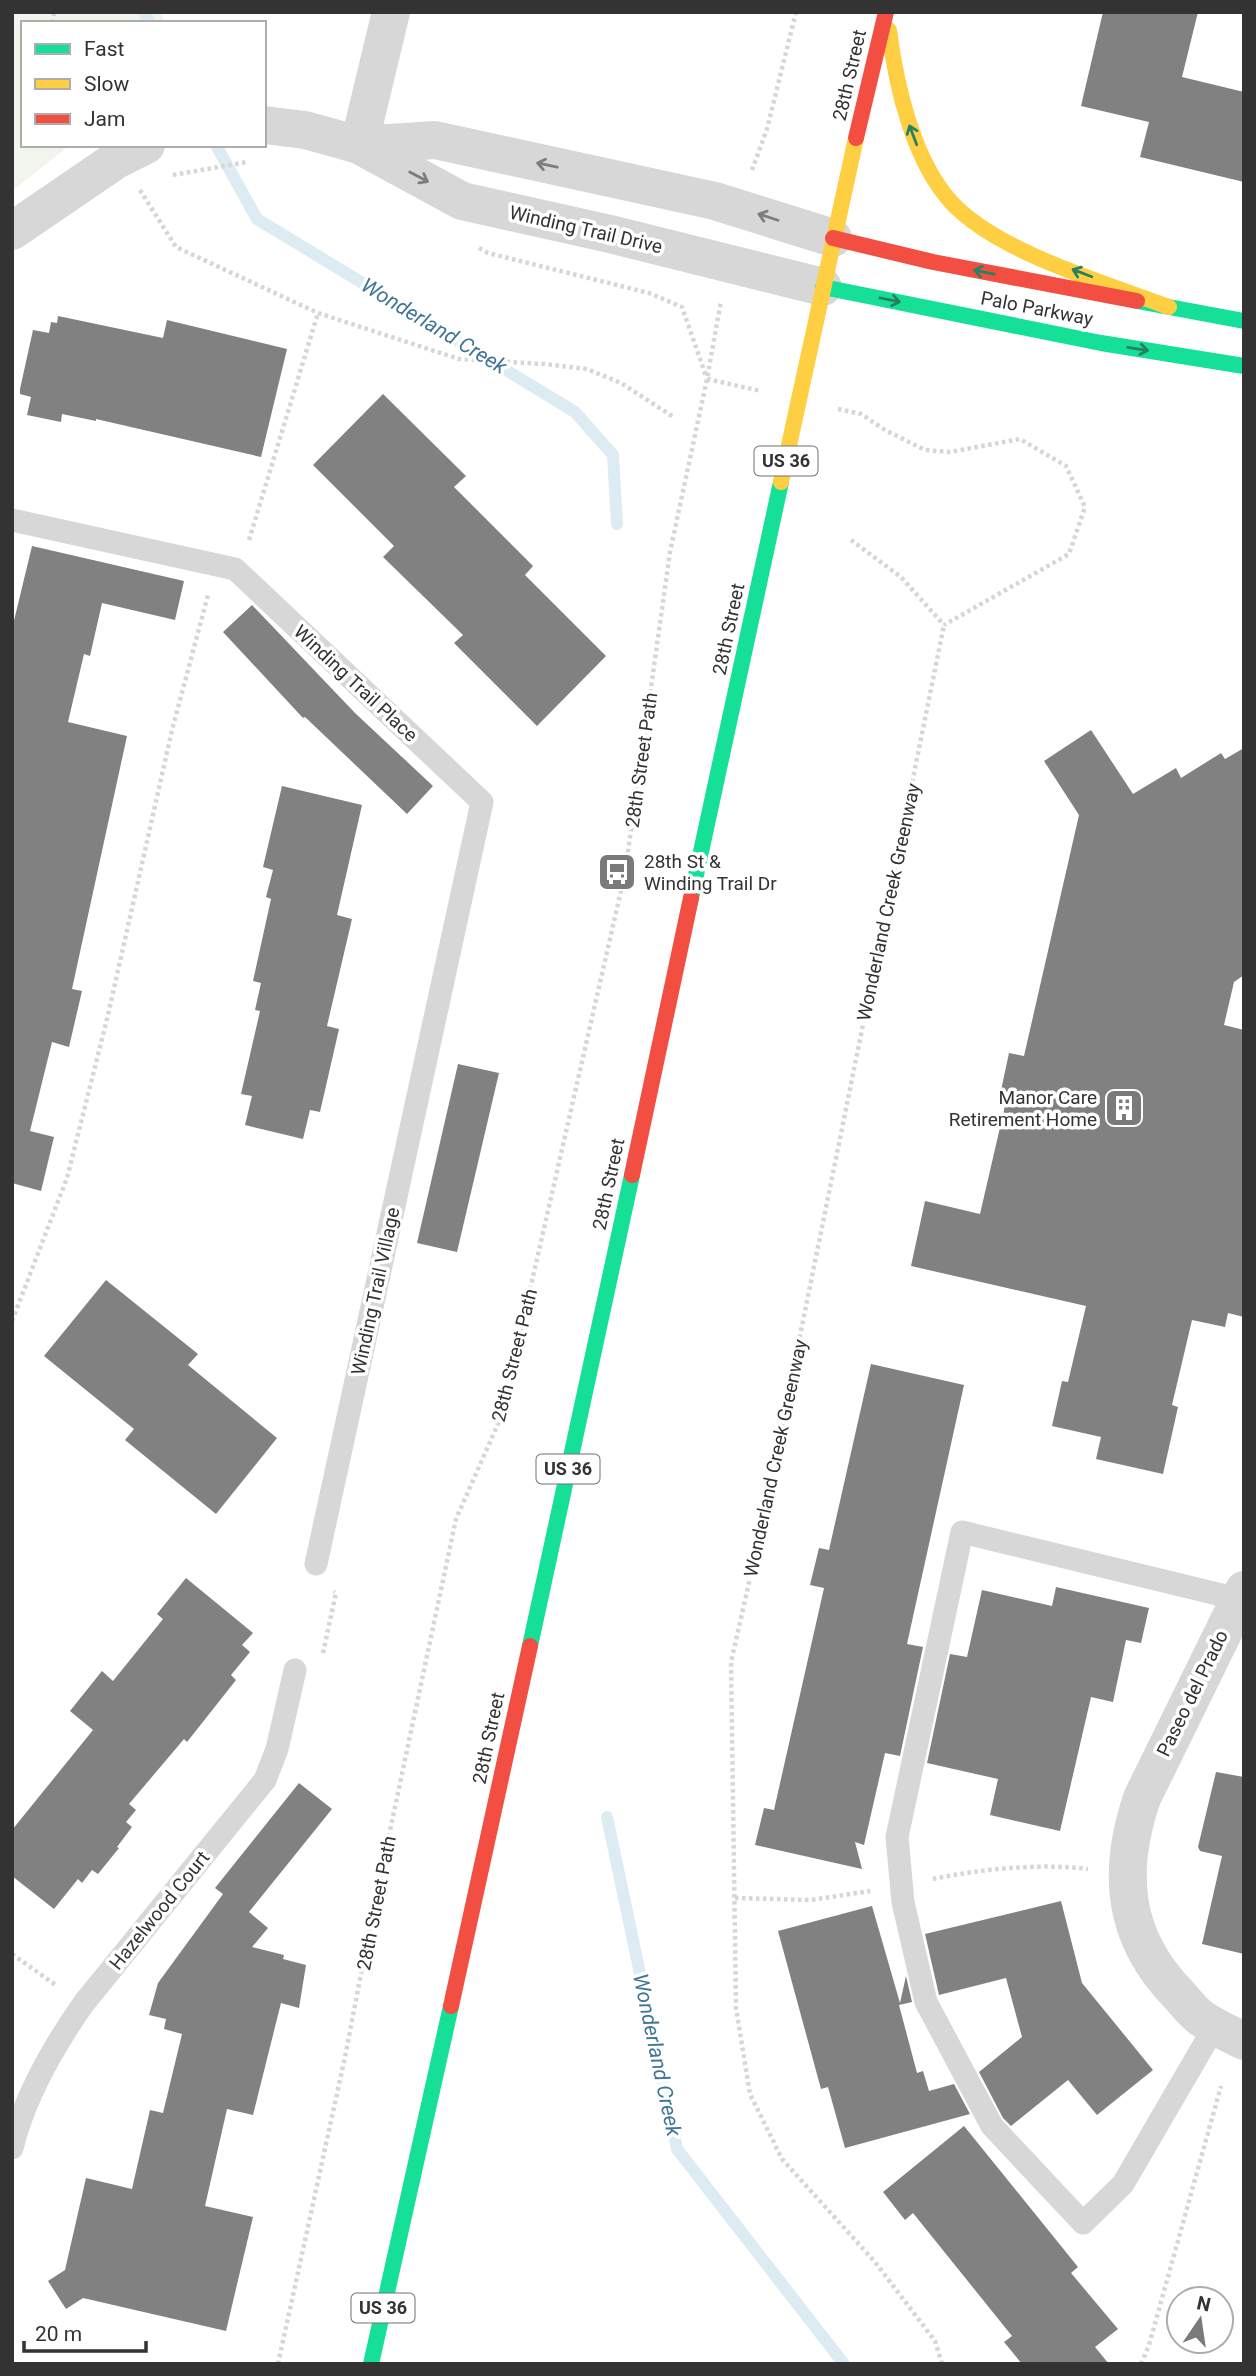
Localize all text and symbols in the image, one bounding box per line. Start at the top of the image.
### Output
legend [21,21,266,147]
street label: 28th Street [828,27,871,123]
text: Fast [84,37,125,61]
text: Slow [84,72,130,96]
text: Jam [84,107,125,131]
one-way arrow [905,125,918,147]
one-way arrow [536,157,559,171]
one-way arrow [408,171,428,185]
street label: Winding Trail Drive [507,201,665,258]
one-way arrow [757,210,779,223]
one-way arrow [973,265,996,278]
one-way arrow [1072,266,1094,279]
water label: Wonderland Creek [357,273,512,379]
street label: Palo Parkway [979,286,1095,331]
one-way arrow [878,294,901,307]
one-way arrow [1126,343,1149,356]
road number: US 36 [754,447,818,476]
street label: 28th Street [708,581,749,677]
street label: Winding Trail Place [289,620,422,747]
street label: 28th Street Path [621,691,662,829]
street label: Wonderland Creek Greenway [852,781,925,1023]
place label: 28th St & Winding Trail Dr [644,850,777,895]
bus stop icon: 28th St & Winding Trail Dr [596,851,638,893]
place label: Manor Care Retirement Home [949,1086,1097,1131]
building icon: Manor Care Retirement Home [1103,1087,1145,1129]
street label: 28th Street [588,1136,629,1232]
street label: Winding Trail Village [346,1205,404,1377]
street label: 28th Street Path [487,1286,542,1424]
street label: Wonderland Creek Greenway [739,1337,812,1579]
road number: US 36 [536,1454,600,1484]
street label: Paseo del Prado [1152,1626,1233,1760]
street label: 28th Street [468,1690,509,1786]
street label: 28th Street Path [352,1834,401,1972]
street label: Hazelwood Court [104,1846,214,1974]
water label: Wonderland Creek [628,1972,686,2139]
north arrow [1165,2285,1235,2355]
text: N [1195,2291,1213,2317]
road number: US 36 [352,2294,414,2322]
scale bar [24,2310,147,2354]
text: 20 m [35,2322,82,2346]

